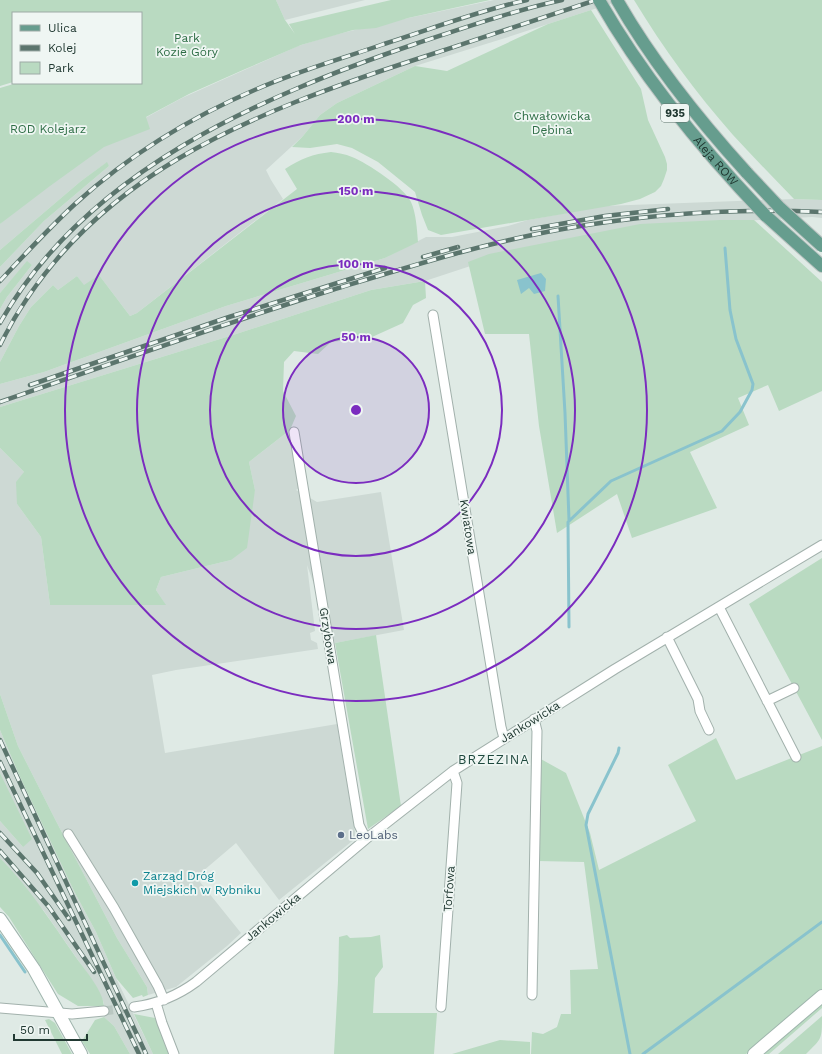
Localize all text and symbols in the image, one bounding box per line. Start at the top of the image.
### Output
legend [12,12,142,84]
text: Ulica [48,21,77,35]
park label: Park Kozie Góry [156,31,219,59]
text: Kolej [48,41,76,55]
text: Park [48,61,74,75]
road number: 935 [661,104,689,122]
park label: Chwałowicka Dębina [513,109,591,137]
text: 200 m [337,112,375,126]
park label: ROD Kolejarz [10,122,86,136]
street label: Aleja ROW [690,133,741,189]
text: 150 m [339,184,373,198]
text: 100 m [338,257,374,271]
text: 50 m [341,330,371,344]
centre of rings [349,403,363,417]
street label: Kwiatowa [457,498,479,556]
street label: Grzybowa [317,607,339,666]
street label: Jankowicka [498,698,563,746]
district label: BRZEZINA [458,752,530,767]
place label: LeoLabs [349,828,398,842]
marker: LeoLabs [336,830,346,840]
street label: Torfowa [440,865,458,913]
place label: Zarząd Dróg Miejskich w Rybniku [143,869,261,897]
marker: Zarząd Dróg Miejskich w Rybniku [130,878,140,888]
street label: Jankowicka [243,890,304,944]
scale bar [14,1016,87,1042]
text: 50 m [20,1023,50,1037]

